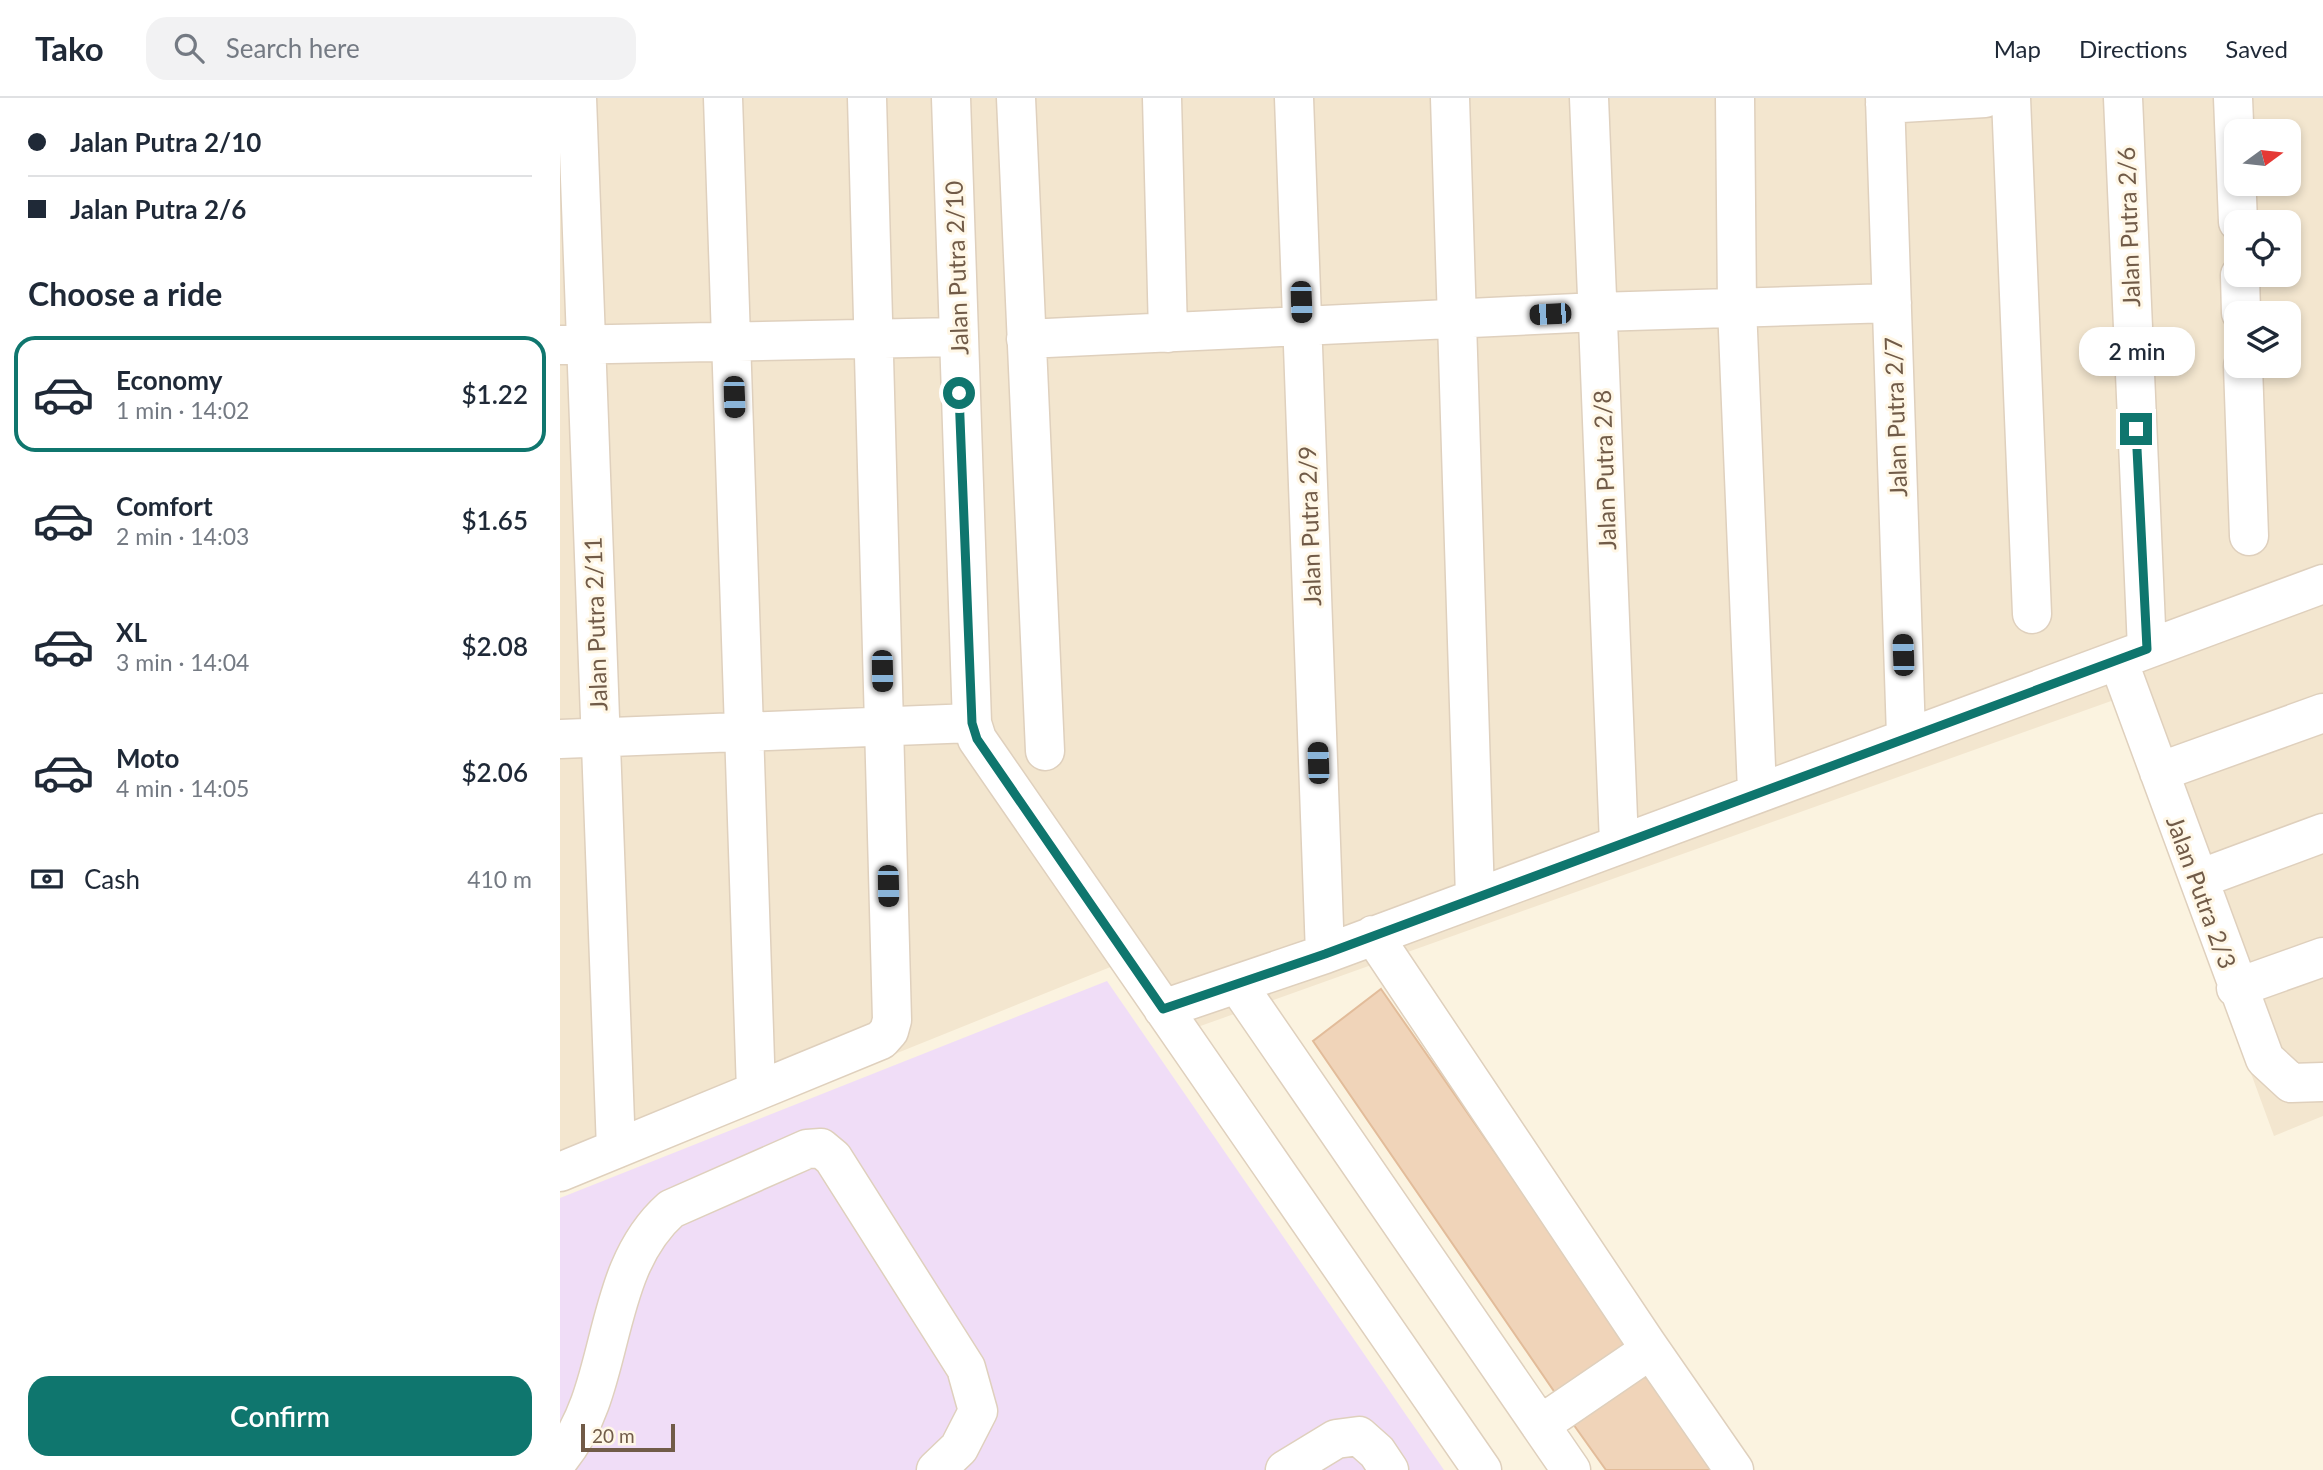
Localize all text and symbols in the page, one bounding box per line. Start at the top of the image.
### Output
search box [146,17,636,80]
text: Tako [35,28,104,68]
icon: search [170,29,208,67]
text: Search here [226,32,360,64]
text: Map [1994,34,2041,63]
text: Directions [2079,34,2187,63]
text: Saved [2225,34,2288,63]
north arrow [2224,119,2301,196]
map controls [2224,119,2301,378]
text: Jalan Putra 2/10 [70,126,261,158]
street label: Jalan Putra 2/6 [2111,146,2145,308]
street label: Jalan Putra 2/10 [938,180,974,356]
text: Jalan Putra 2/6 [70,193,246,225]
button: locate [2224,210,2301,287]
text: Choose a ride [28,274,222,313]
car [1290,281,1313,323]
button: layers [2224,301,2301,378]
car [1529,302,1572,326]
callout: 2 min [2078,328,2194,376]
street label: Jalan Putra 2/7 [1878,336,1912,498]
text: 2 min [2109,337,2165,365]
icon: car [32,363,95,426]
text: Economy [116,364,222,396]
car [723,376,746,418]
route start [943,377,975,409]
text: $1.22 [462,378,528,410]
street label: Jalan Putra 2/8 [1587,389,1621,551]
text: 1 min · 14:02 [116,396,249,424]
route end [2120,413,2152,445]
street label: Jalan Putra 2/9 [1292,445,1326,607]
icon: car [32,489,95,552]
text: Comfort [116,490,213,522]
text: $1.65 [462,504,528,536]
text: 2 min · 14:03 [116,522,249,550]
street label: Jalan Putra 2/11 [577,536,613,712]
icon: car [32,615,95,678]
text: XL [116,616,147,648]
text: $2.08 [462,630,528,662]
car [1892,634,1915,676]
text: 3 min · 14:04 [116,648,249,676]
car [872,650,893,692]
icon: car [32,741,95,804]
text: Moto [116,742,179,774]
car [1307,742,1330,784]
text: $2.06 [462,756,528,788]
text: 4 min · 14:05 [116,774,249,802]
street label: Jalan Putra 2/3 [2161,812,2243,972]
icon: cash [28,860,66,898]
text: Cash [84,863,140,895]
text: 410 m [467,865,532,893]
car [878,865,899,907]
button: Confirm [28,1376,532,1456]
scale bar [581,1421,676,1453]
text: 20 m [592,1424,635,1447]

